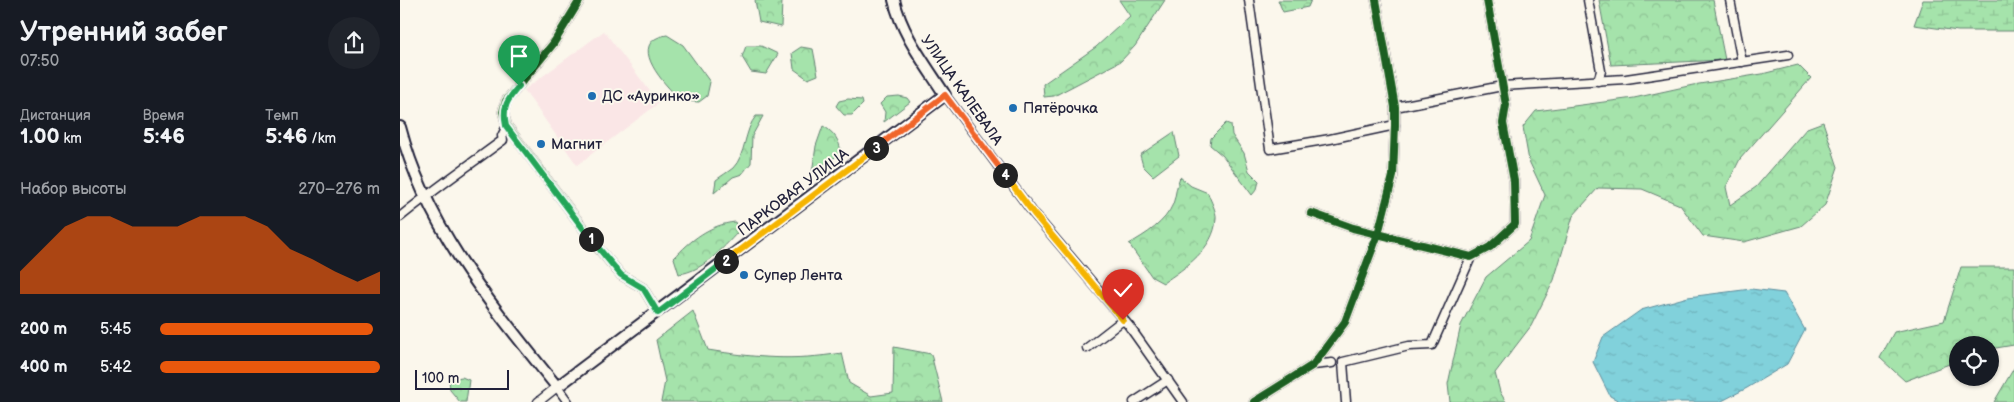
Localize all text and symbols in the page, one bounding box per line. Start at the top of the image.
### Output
text: Утренний забег [20,16,228,49]
button: share [328,17,380,69]
street label: УЛИЦА КАЛЕВАЛА [916,31,1007,150]
pin [498,35,540,86]
icon: arrive [505,42,533,70]
text: 07:50 [20,52,59,71]
place label: ДС «Ауринко» [602,87,700,106]
marker: ДС «Ауринко» [586,90,598,102]
place label: Пятёрочка [1023,99,1098,118]
marker: Пятёрочка [1007,102,1019,114]
text: Дистанция [20,107,91,124]
text: Время [143,107,184,124]
text: Темп [265,107,299,124]
text: 1.00 [20,124,60,149]
text: 5:46 [143,124,185,149]
text: 5:46 [265,124,308,149]
text: km [60,130,82,147]
text: /km [308,130,336,147]
place label: Магнит [551,135,602,154]
pin: 3 [864,136,888,160]
marker: Магнит [535,138,547,150]
text: 3 [872,140,881,157]
street label: ПАРКОВАЯ УЛИЦА [734,144,853,240]
pin: 4 [992,162,1018,188]
text: 4 [1001,167,1010,184]
text: Набор высоты [20,180,127,199]
text: 270–276 m [298,180,380,199]
pin: 1 [578,226,604,252]
text: 1 [589,231,594,248]
pin: 2 [714,248,738,274]
text: 2 [722,253,731,270]
place label: Супер Лента [754,266,843,285]
marker: Супер Лента [738,269,750,281]
pin [1102,269,1144,320]
icon: check [1109,276,1137,304]
text: 200 m [20,320,67,339]
text: 5:45 [100,320,131,339]
map controls [1949,336,1999,386]
button: locate [1949,336,1999,386]
text: 400 m [20,358,67,377]
text: 5:42 [100,358,132,377]
scale bar [415,367,509,390]
text: 100 m [422,370,459,387]

